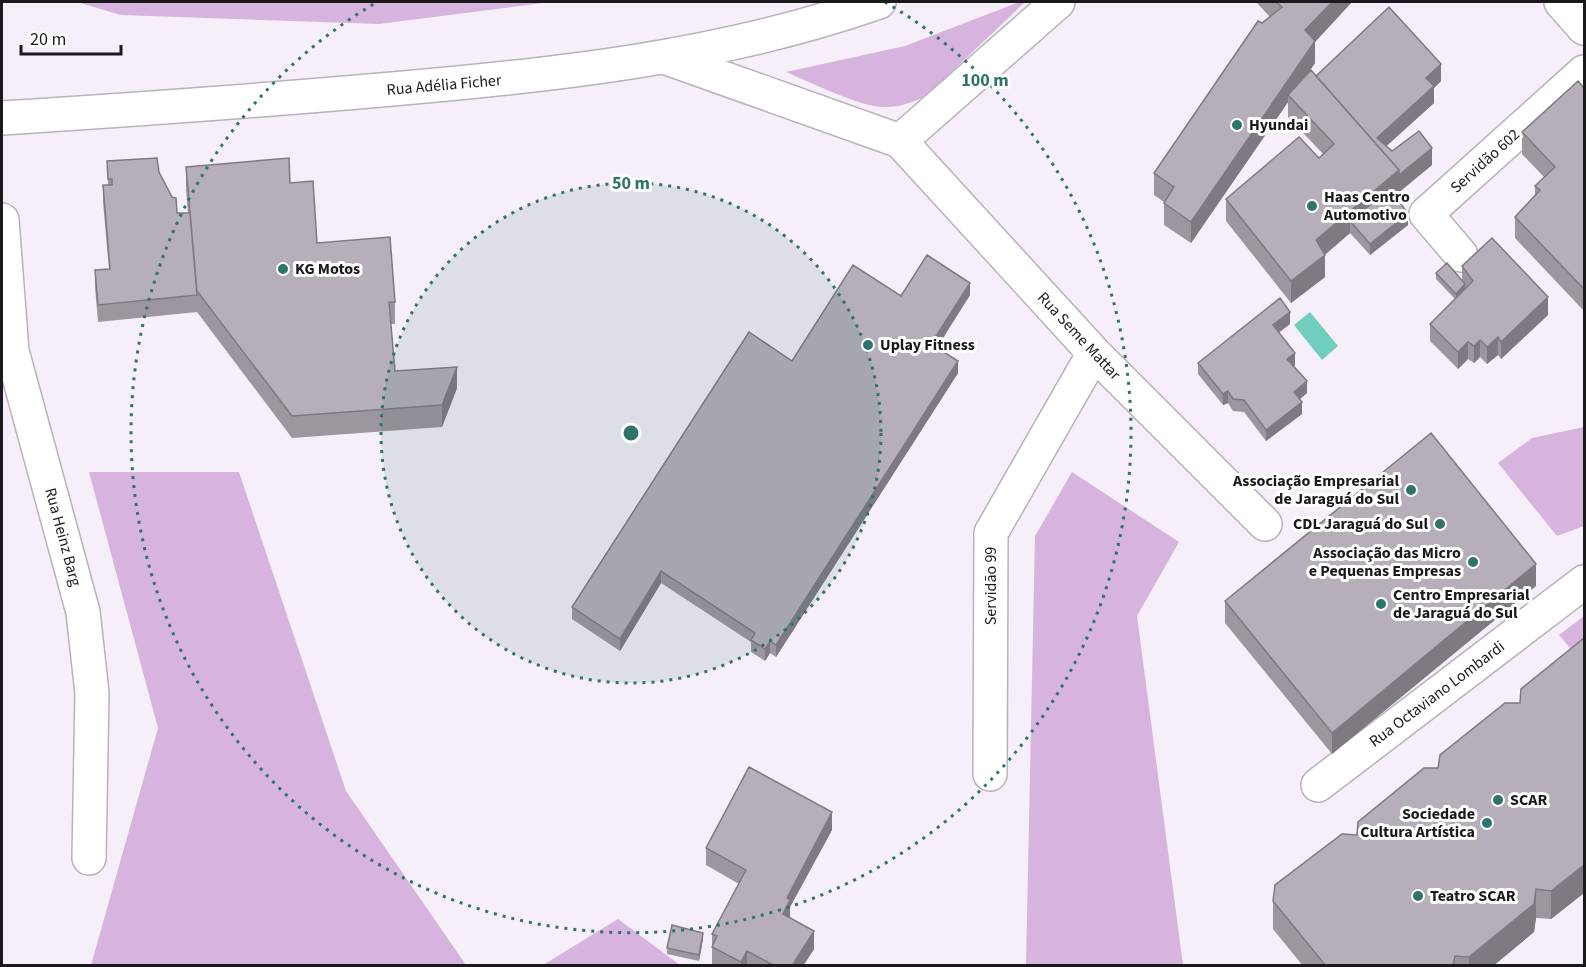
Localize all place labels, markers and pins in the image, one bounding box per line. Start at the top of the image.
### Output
place label: Hyundai [1249,114,1308,136]
marker: Hyundai [1230,118,1244,132]
place label: Haas Centro Automotivo [1323,186,1410,226]
marker: Haas Centro Automotivo [1305,199,1319,213]
place label: KG Motos [295,258,360,280]
marker: KG Motos [276,262,290,276]
place label: Uplay Fitness [880,334,975,356]
marker: Uplay Fitness [861,338,875,352]
centre of rings [621,423,641,443]
place label: Associação Empresarial de Jaraguá do Sul [1232,470,1399,510]
marker: Associação Empresarial de Jaraguá do Sul [1404,483,1418,497]
place label: CDL Jaraguá do Sul [1293,513,1428,535]
marker: CDL Jaraguá do Sul [1433,517,1447,531]
place label: Associação das Micro e Pequenas Empresas [1309,542,1461,582]
marker: Associação das Micro e Pequenas Empresas [1466,555,1480,569]
place label: Centro Empresarial de Jaraguá do Sul [1393,584,1530,624]
marker: Centro Empresarial de Jaraguá do Sul [1374,597,1388,611]
place label: SCAR [1510,789,1547,811]
marker: SCAR [1491,793,1505,807]
place label: Sociedade Cultura Artística [1360,803,1475,843]
marker: Sociedade Cultura Artística [1480,816,1494,830]
place label: Teatro SCAR [1430,885,1516,907]
marker: Teatro SCAR [1411,889,1425,903]

